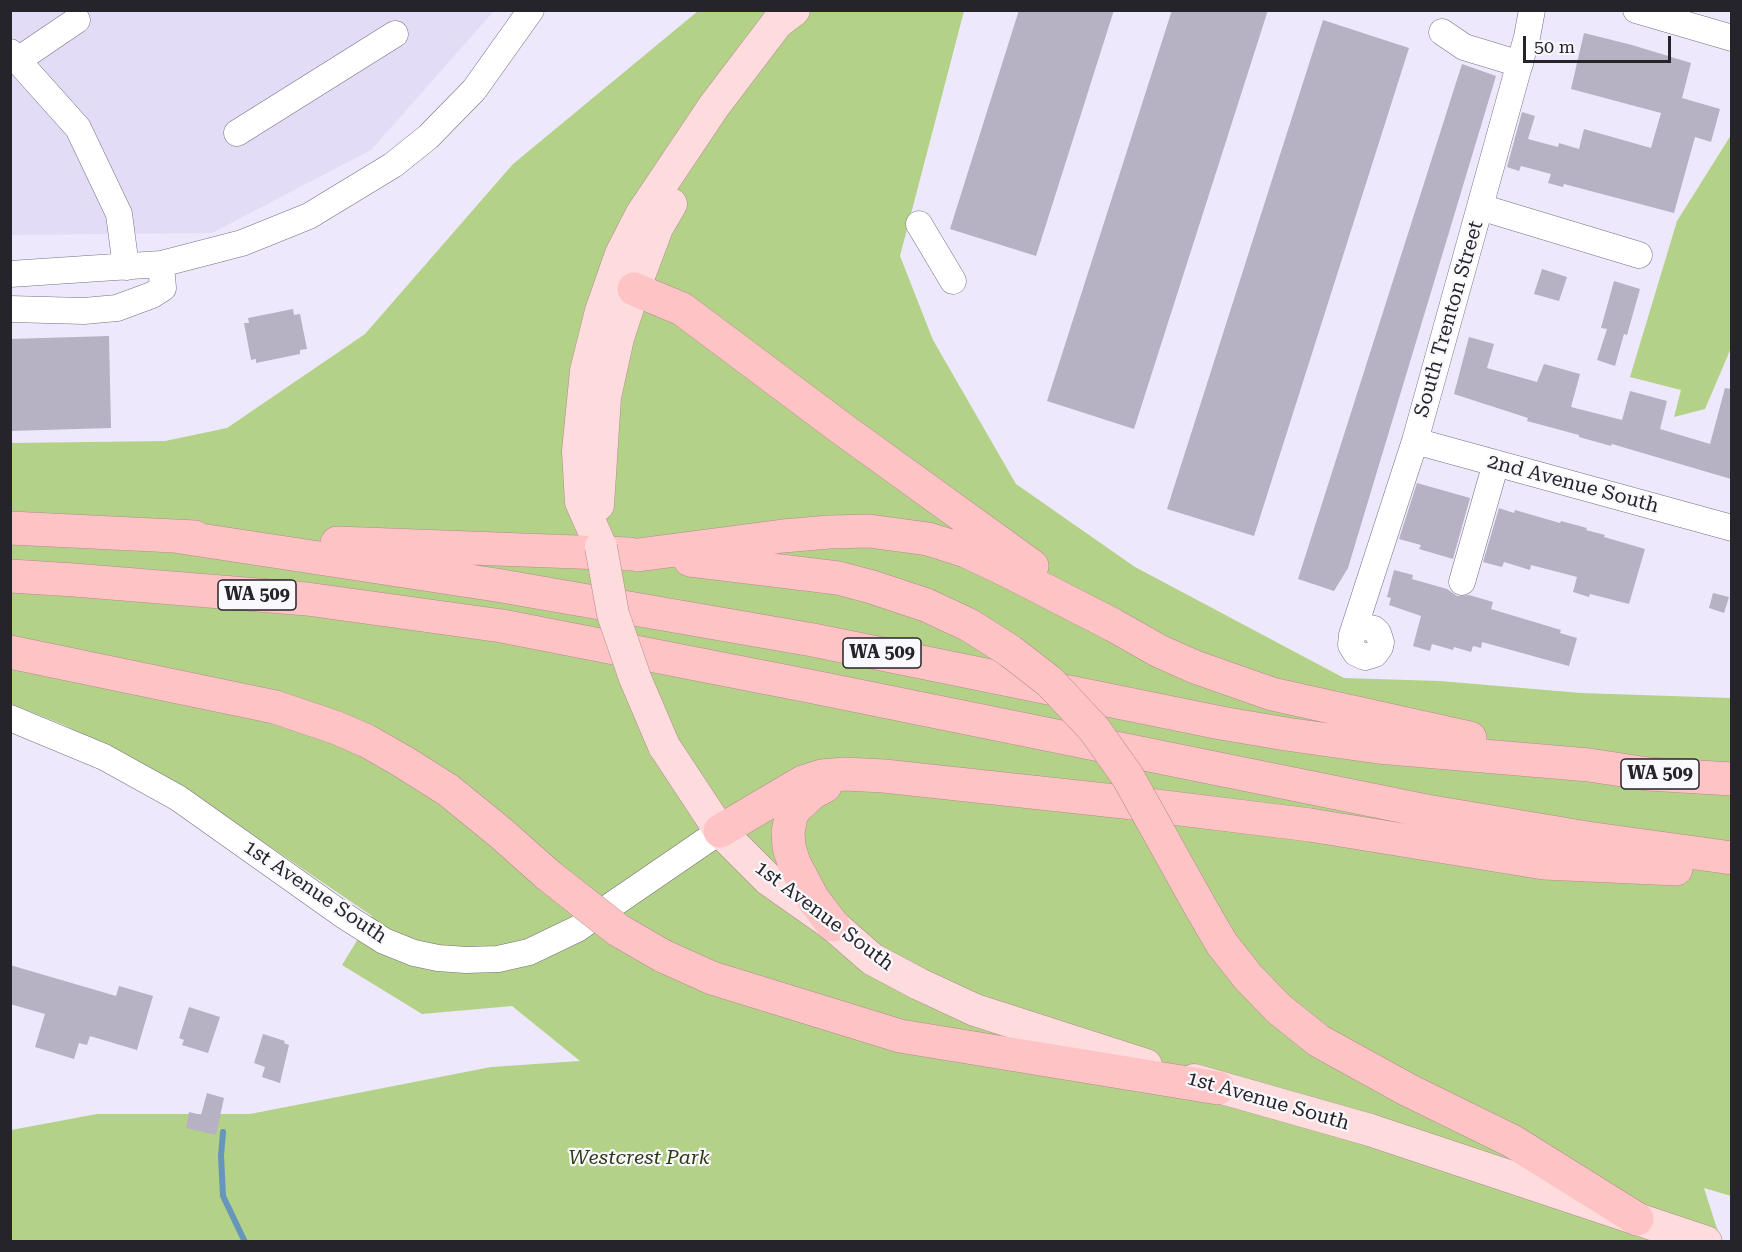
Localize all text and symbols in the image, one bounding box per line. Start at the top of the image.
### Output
scale bar [1526,24,1674,62]
text: 50 m [1534,36,1575,57]
street label: South Trenton Street [1410,218,1488,420]
street label: 2nd Avenue South [1485,450,1661,518]
road number: WA 509 [218,580,296,610]
road number: WA 509 [843,638,921,668]
road number: WA 509 [1621,759,1699,789]
street label: 1st Avenue South [239,835,391,949]
street label: 1st Avenue South [750,856,898,976]
street label: 1st Avenue South [1184,1066,1352,1136]
park label: Westcrest Park [569,1146,709,1170]

